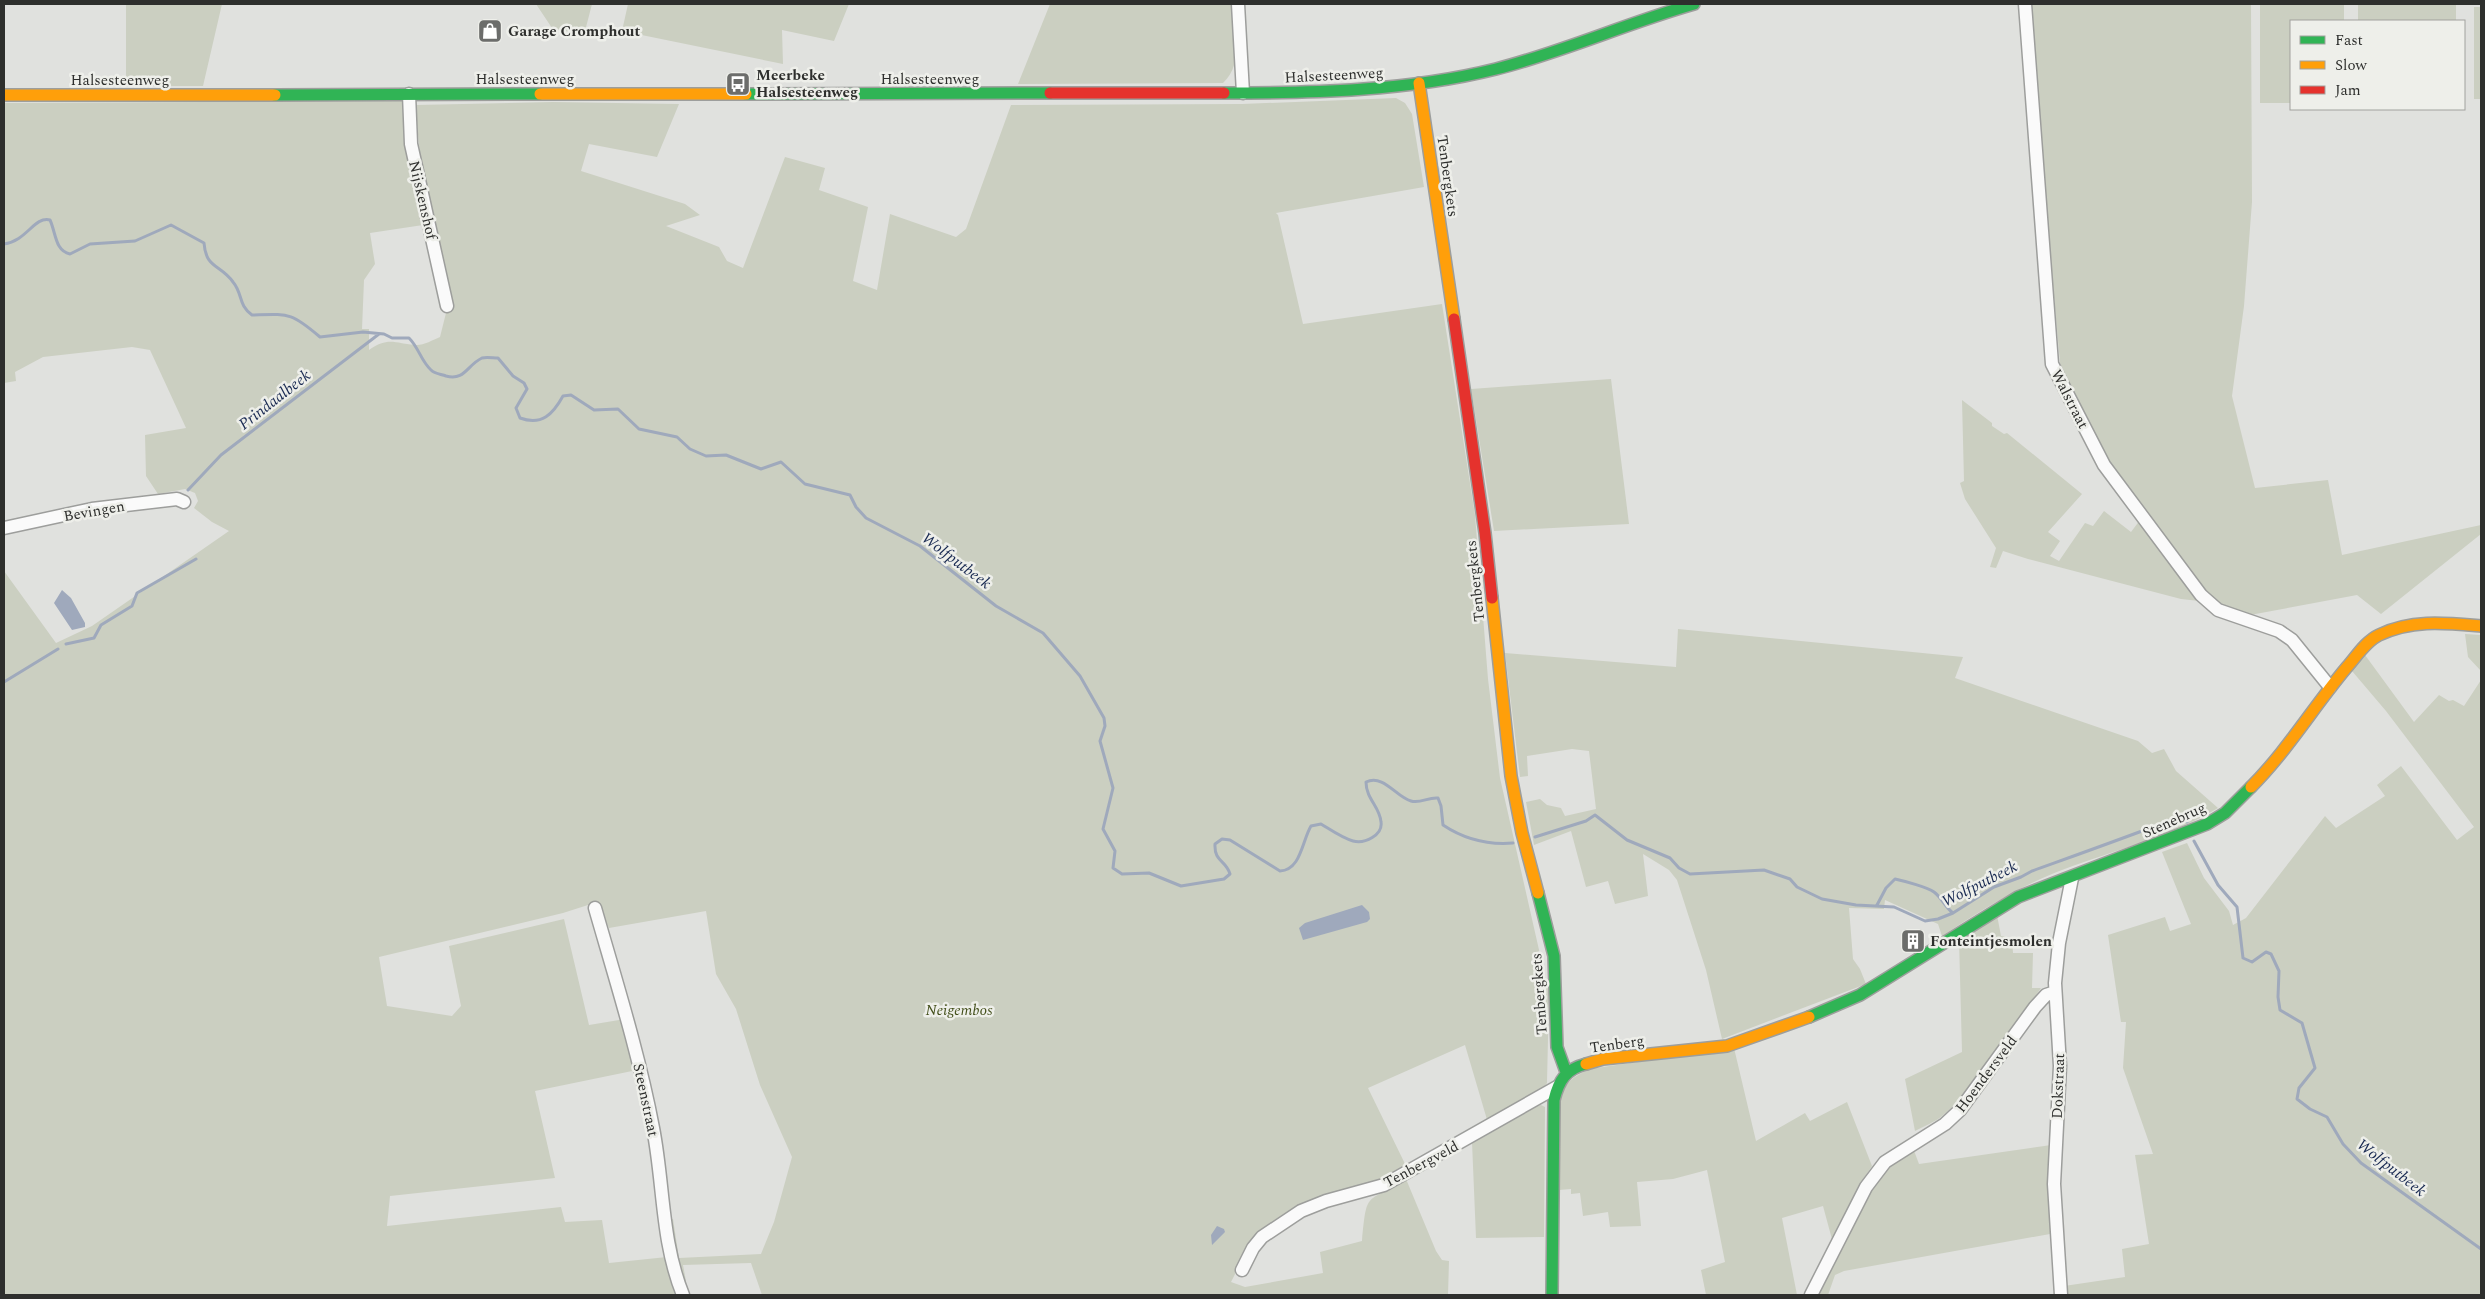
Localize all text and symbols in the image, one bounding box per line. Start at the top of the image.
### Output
shop icon: Garage Cromphout [477,18,503,44]
place label: Garage Cromphout [508,20,640,43]
legend [2290,20,2465,110]
text: Fast [2335,29,2363,52]
text: Slow [2335,54,2367,77]
street label: Halsesteenweg [1284,61,1384,90]
place label: Meerbeke Halsesteenweg [756,64,858,104]
street label: Halsesteenweg [475,68,575,91]
street label: Halsesteenweg [880,68,980,91]
street label: Halsesteenweg [70,69,170,92]
bus stop icon: Meerbeke Halsesteenweg [725,71,751,97]
text: Jam [2335,79,2361,102]
street label: Tenbergkets [1430,134,1465,218]
street label: Nijskenshof [402,158,443,244]
water label: Prindaalbeek [233,363,316,436]
street label: Walstraat [2045,366,2094,433]
street label: Bevingen [62,495,127,528]
water label: Wolfputbeek [916,526,997,596]
street label: Tenbergkets [1460,539,1491,623]
street label: Stenebrug [2139,796,2210,845]
water label: Wolfputbeek [1937,854,2022,913]
building icon: Fonteintjesmolen [1900,928,1926,954]
place label: Fonteintjesmolen [1930,930,2052,953]
street label: Tenbergkets [1525,952,1554,1036]
park label: Neigembos [926,999,993,1022]
street label: Tenberg [1588,1029,1646,1060]
street label: Hoendersveld [1950,1031,2023,1118]
street label: Dokstraat [2046,1053,2071,1119]
street label: Steenstraat [627,1061,665,1139]
water label: Wolfputbeek [2352,1133,2432,1203]
street label: Tenbergveld [1379,1135,1463,1194]

